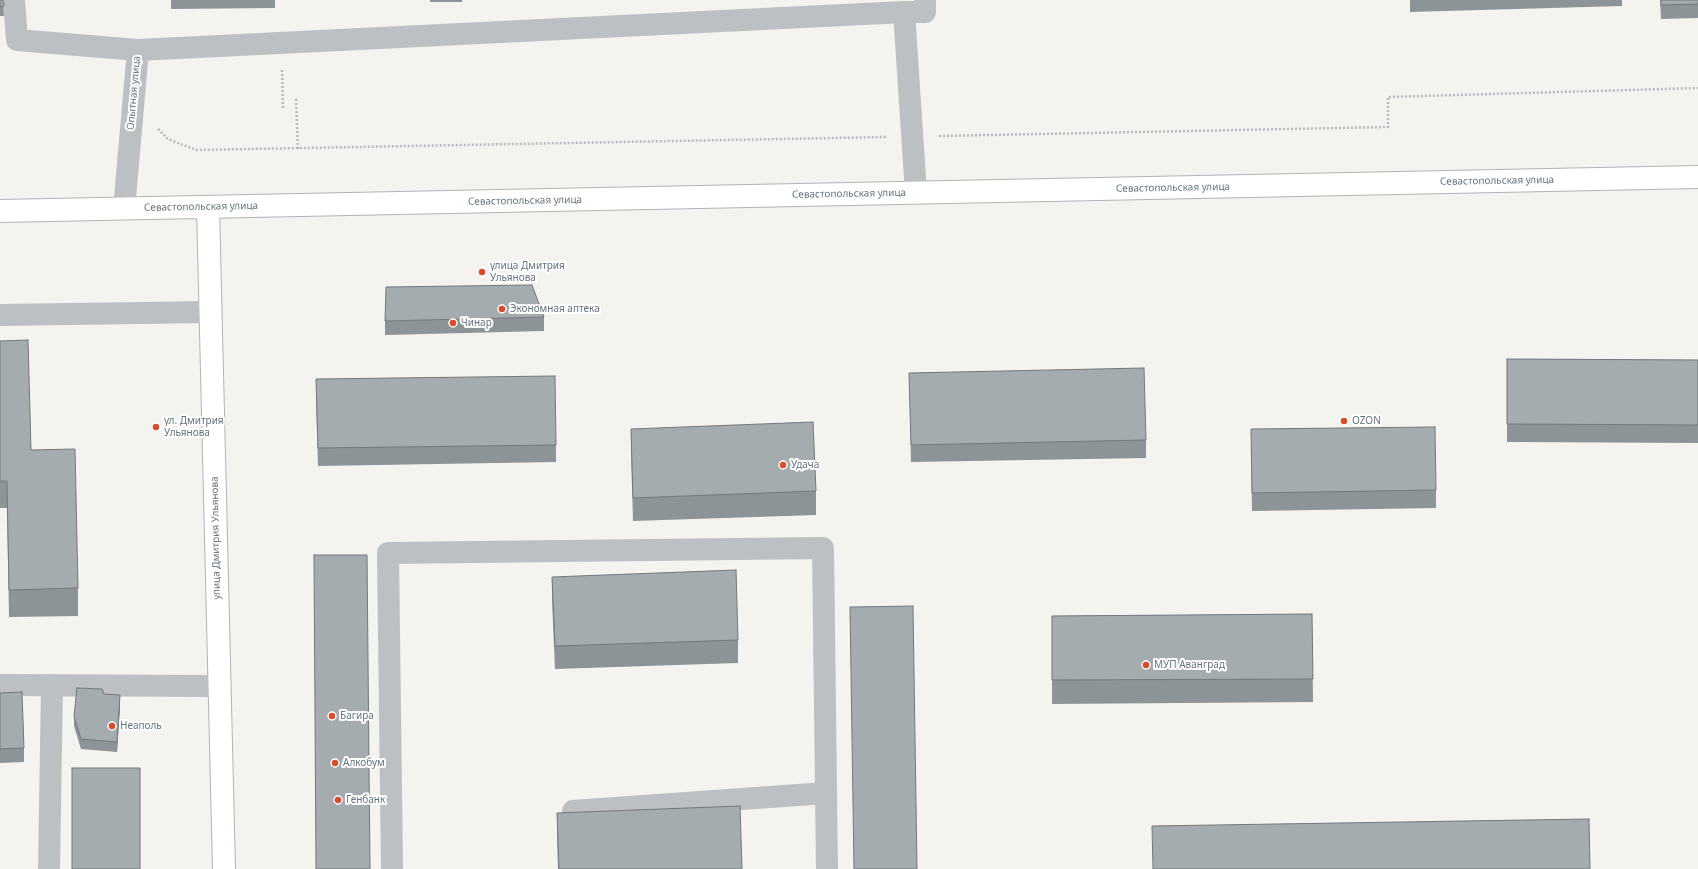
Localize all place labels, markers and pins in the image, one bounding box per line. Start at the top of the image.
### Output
place label: улица Дмитрия Ульянова [490,260,565,284]
marker: улица Дмитрия Ульянова [477,267,487,277]
place label: Экономная аптека [510,303,600,315]
marker: Экономная аптека [497,304,507,314]
place label: Чинар [461,317,492,329]
marker: Чинар [448,318,458,328]
place label: ул. Дмитрия Ульянова [164,415,224,438]
place label: OZON [1352,415,1381,427]
marker: OZON [1339,416,1349,426]
marker: ул. Дмитрия Ульянова [151,422,161,432]
place label: Удача [791,459,819,471]
marker: Удача [778,460,788,470]
place label: МУП Аванград [1154,659,1225,671]
marker: МУП Аванград [1141,660,1151,670]
place label: Багира [340,710,374,722]
marker: Багира [327,711,337,721]
place label: Неаполь [120,720,162,732]
marker: Неаполь [107,721,117,731]
place label: Алкобум [343,757,385,769]
marker: Алкобум [330,758,340,768]
place label: Генбанк [346,794,385,806]
marker: Генбанк [333,795,343,805]

